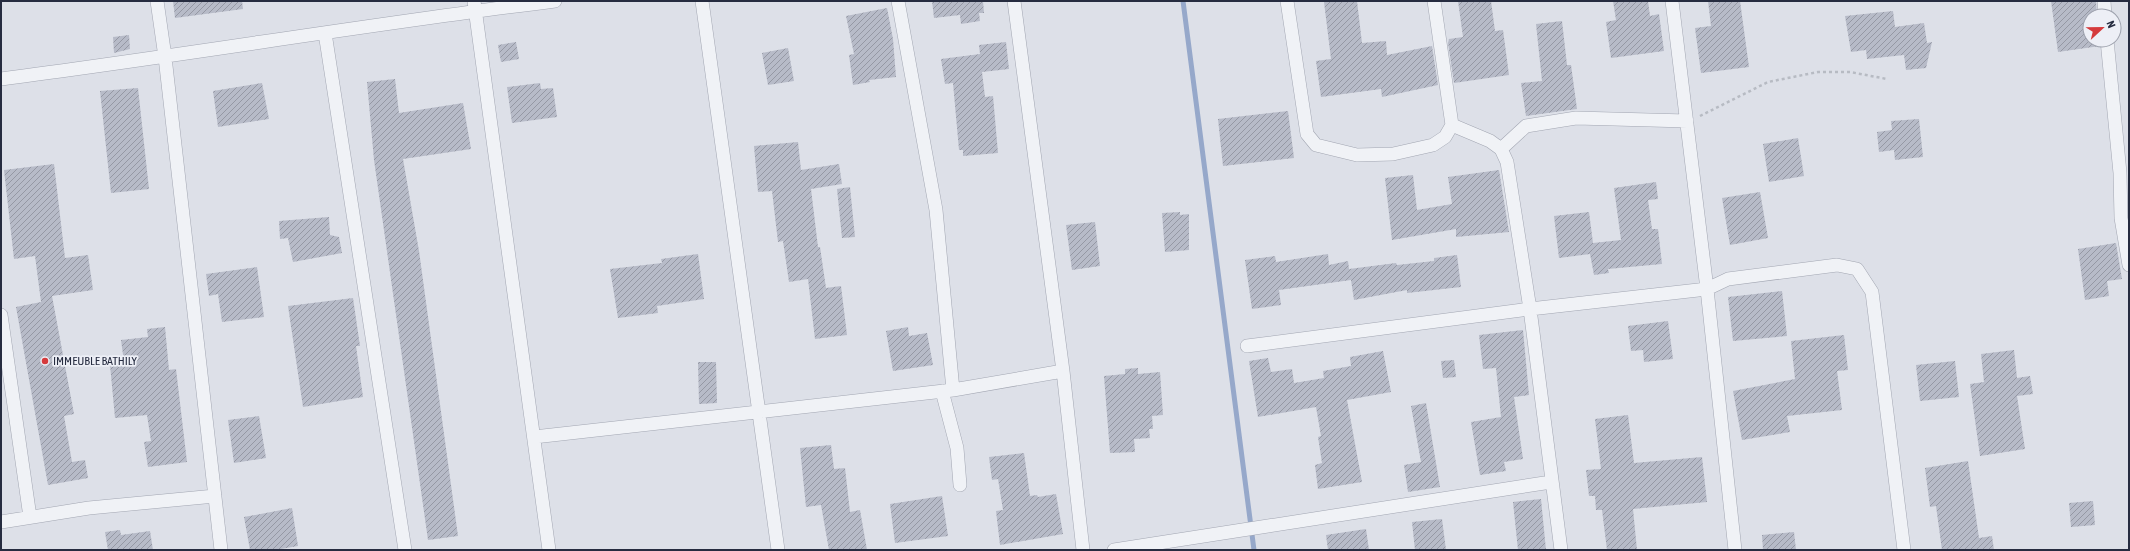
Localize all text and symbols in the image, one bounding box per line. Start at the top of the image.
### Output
north arrow [2082,8,2122,48]
text: N [2104,19,2118,30]
place label: IMMEUBLE BATHILY [53,354,138,368]
marker: IMMEUBLE BATHILY [40,356,50,366]

